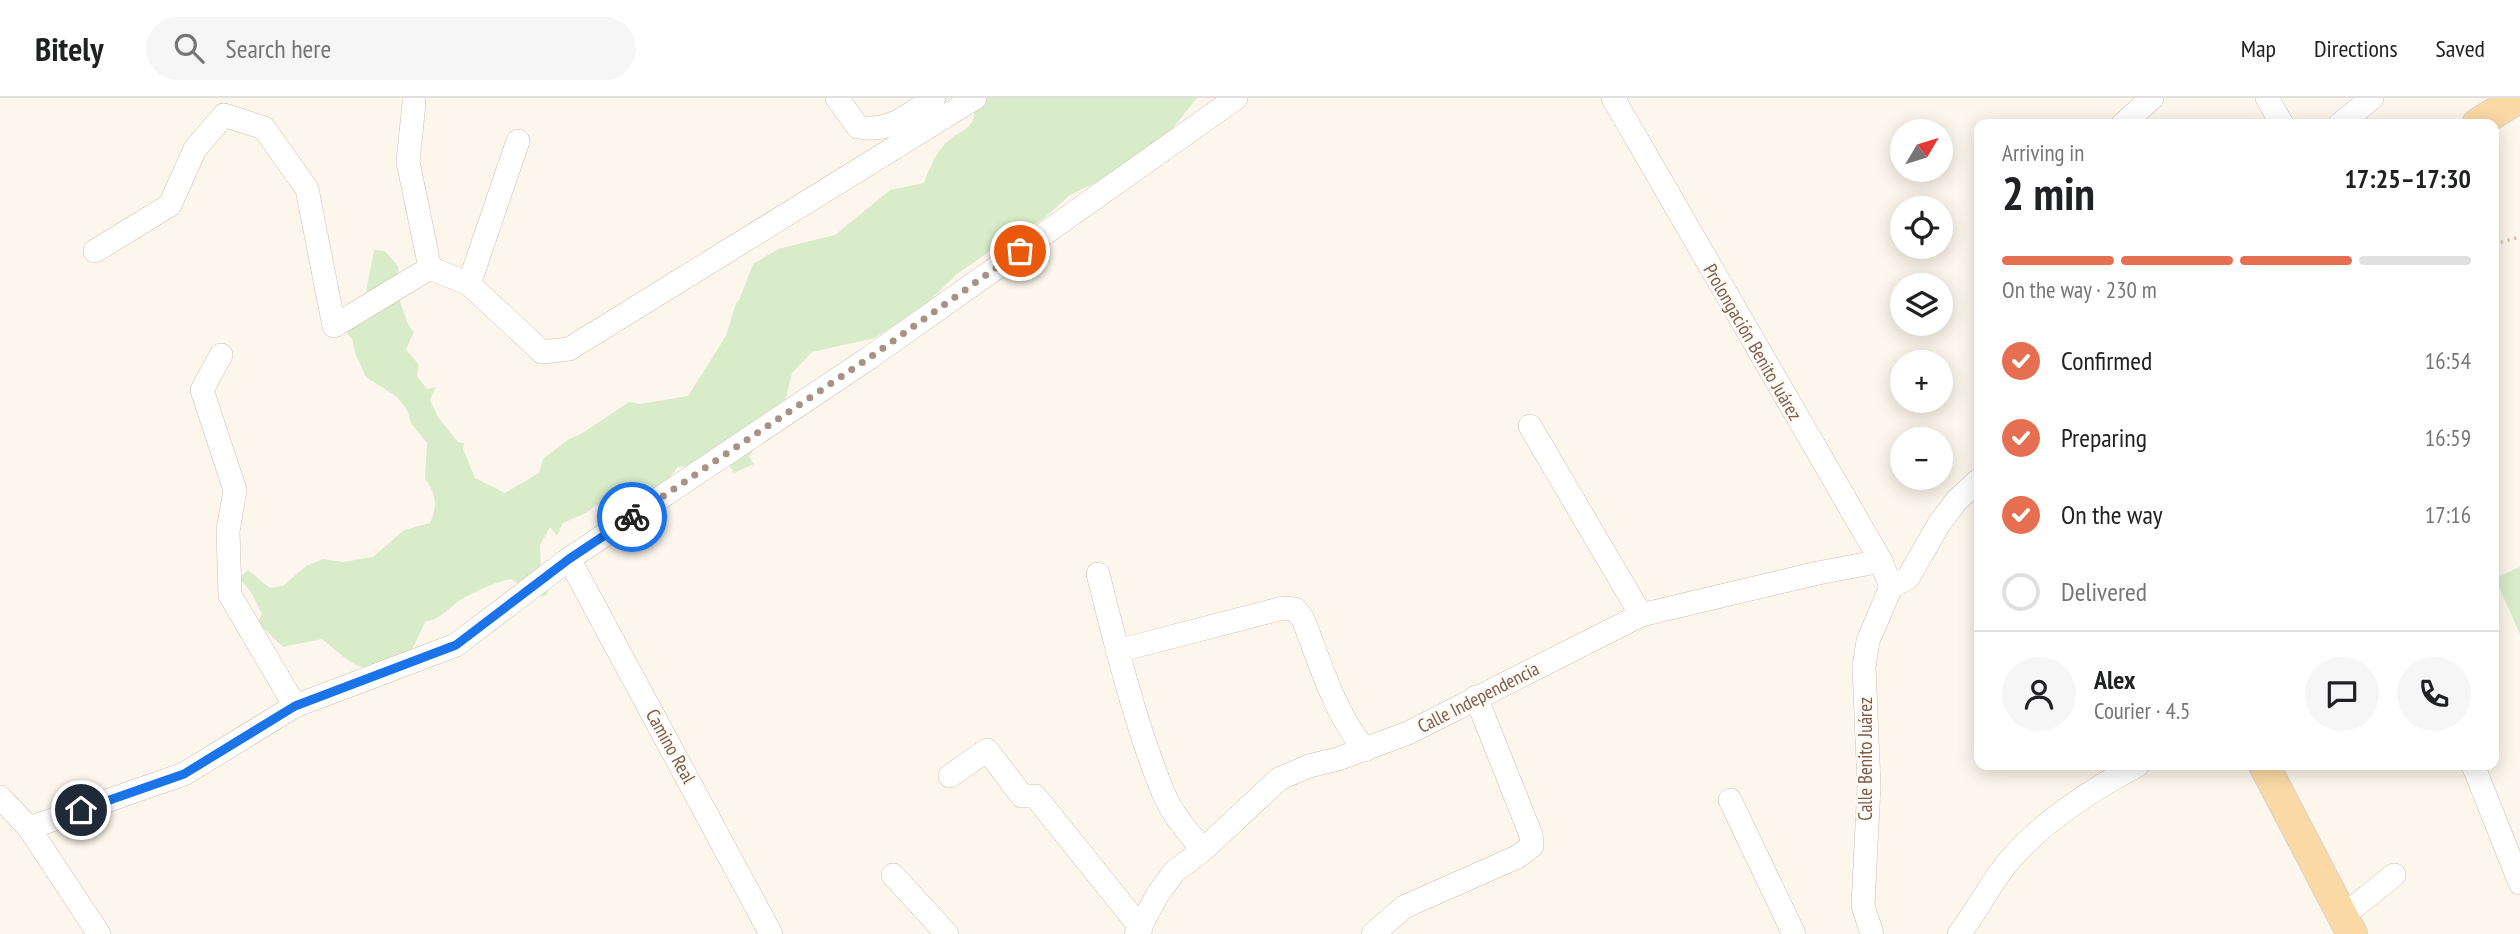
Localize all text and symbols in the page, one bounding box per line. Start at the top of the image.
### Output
search box [146,17,636,80]
text: Bitely [35,27,104,70]
icon: search [170,29,208,67]
text: Search here [226,32,331,65]
text: Map [2241,33,2276,64]
text: Directions [2314,33,2398,64]
text: Saved [2436,33,2485,64]
north arrow [1890,119,1953,182]
map controls [1890,119,1953,490]
text: Arriving in [2002,138,2084,167]
text: 17:25–17:30 [2344,162,2471,195]
text: 2 min [2002,163,2095,223]
button: locate [1890,196,1953,259]
pin [990,221,1050,281]
icon: bag [1001,232,1039,270]
street label: Prolongación Benito Juárez [1698,260,1808,425]
button: layers [1890,273,1953,336]
text: On the way · 230 m [2002,275,2157,304]
icon: check [2002,342,2040,380]
text: Confirmed [2061,344,2152,377]
text: 16:54 [2425,346,2471,375]
button: + [1890,350,1953,413]
icon: check [2002,419,2040,457]
text: Preparing [2061,421,2147,454]
text: 16:59 [2425,423,2471,452]
button: − [1890,427,1953,490]
courier [597,482,667,552]
icon: check [2002,496,2040,534]
icon: bike [613,498,651,536]
text: On the way [2061,498,2163,531]
text: 17:16 [2425,500,2471,529]
text: Delivered [2061,575,2147,608]
street label: Calle Independencia [1413,656,1543,738]
button: person [2002,657,2076,731]
button: chat [2305,657,2379,731]
button: phone [2397,657,2471,731]
text: Alex [2094,663,2135,696]
text: Courier · 4.5 [2094,696,2190,725]
street label: Calle Benito Juárez [1853,697,1877,821]
street label: Camino Real [641,705,701,788]
pin [51,780,111,840]
icon: home [62,791,100,829]

